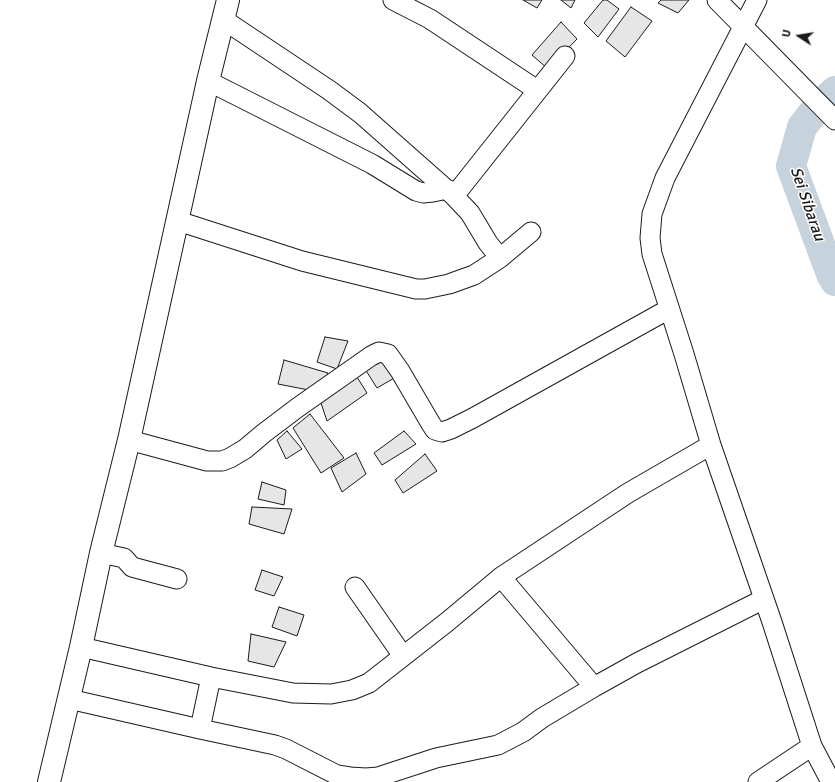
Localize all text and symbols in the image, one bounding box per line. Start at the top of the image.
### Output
north arrow [779,16,819,56]
text: U [780,28,794,38]
water label: Sei Sibarau [785,164,829,244]

